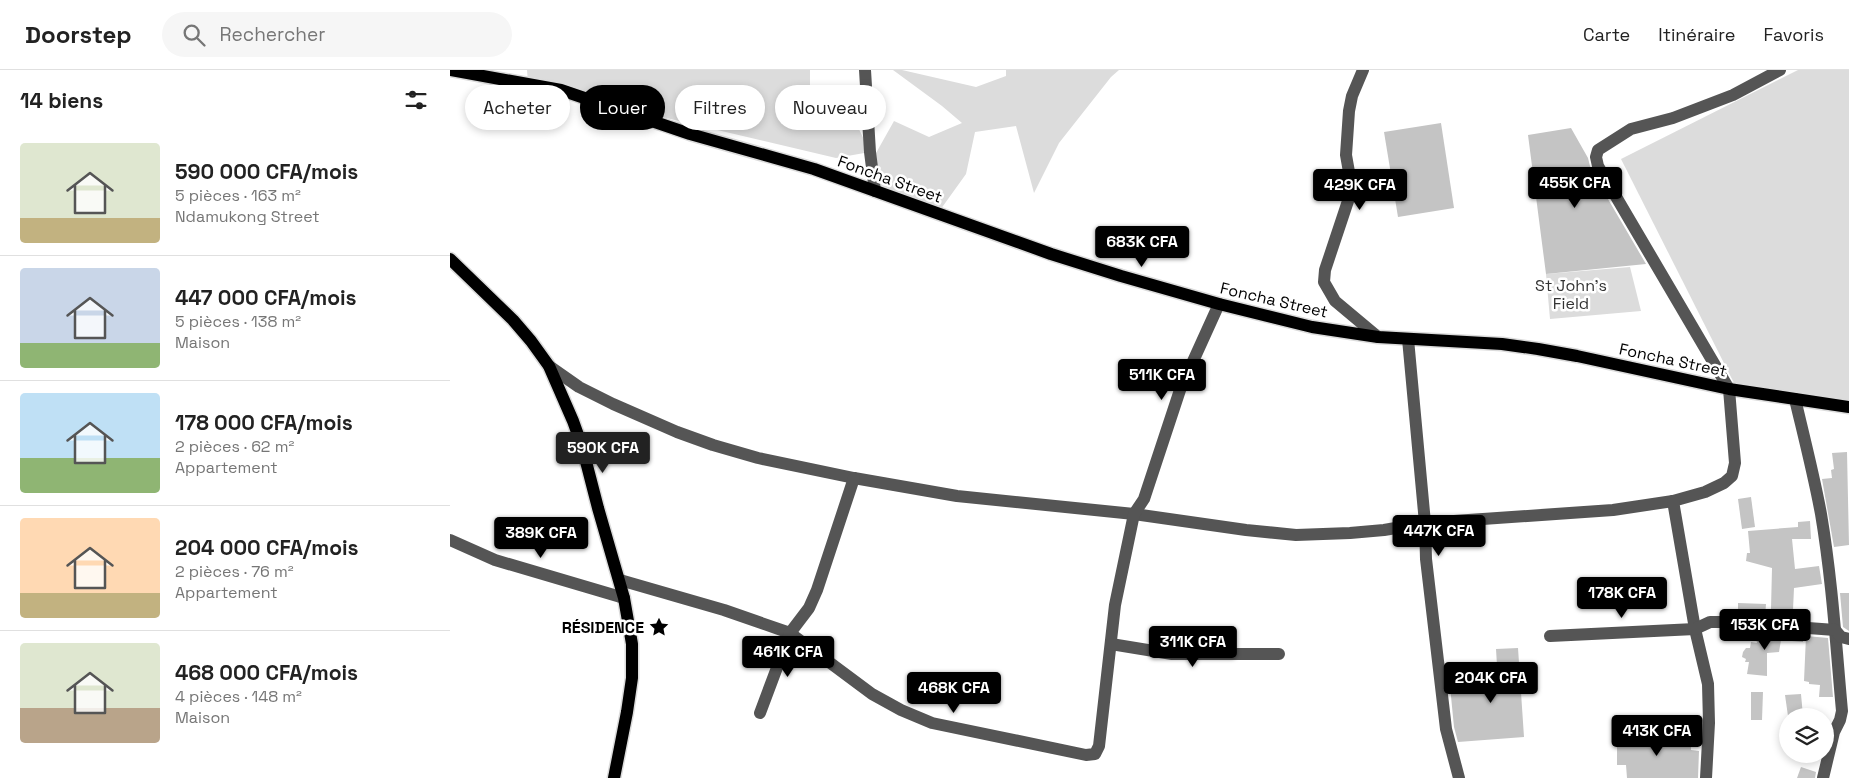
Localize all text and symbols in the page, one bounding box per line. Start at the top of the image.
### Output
search box [162,12,512,57]
text: Doorstep [25,19,132,50]
icon: search [180,21,208,49]
text: Rechercher [220,22,325,47]
text: Carte [1583,23,1630,46]
text: Itinéraire [1658,23,1735,46]
text: Favoris [1763,23,1824,46]
chip: Acheter [465,85,570,130]
chip: Louer [580,85,665,130]
chip: Filtres [675,85,765,130]
chip: Nouveau [775,85,886,130]
icon: filters [402,86,430,114]
text: 14 biens [20,87,103,114]
street label: Foncha Street [835,150,945,208]
text: 590 000 CFA/mois [175,158,358,185]
icon: home [60,163,120,223]
pin: 455K CFA [1523,166,1627,209]
pin: 429K CFA [1308,168,1412,211]
text: 455K CFA [1539,172,1611,193]
text: 429K CFA [1324,174,1396,195]
text: 5 pièces · 163 m² [175,185,301,206]
text: Ndamukong Street [175,206,320,227]
pin: 683K CFA [1090,226,1194,268]
text: 683K CFA [1106,231,1178,252]
park label: St John's Field [1535,275,1607,314]
street label: Foncha Street [1218,277,1330,323]
text: 447 000 CFA/mois [175,284,357,311]
icon: home [60,288,120,348]
text: 5 pièces · 138 m² [175,311,301,332]
text: Maison [175,332,230,353]
street label: Foncha Street [1617,338,1729,382]
pin: 511K CFA [1110,358,1214,401]
text: 511K CFA [1129,364,1195,385]
text: 178 000 CFA/mois [175,409,353,436]
icon: home [60,413,120,473]
pin: 590K CFA [551,432,655,474]
text: 2 pièces · 62 m² [175,436,294,457]
text: 590K CFA [567,437,639,458]
text: Appartement [175,457,278,478]
pin: 447K CFA [1387,514,1491,557]
pin: 389K CFA [489,516,593,559]
text: 447K CFA [1404,520,1474,541]
text: 389K CFA [505,522,577,543]
text: 204 000 CFA/mois [175,534,359,561]
icon: home [60,538,120,598]
text: 2 pièces · 76 m² [175,561,294,582]
pin: 178K CFA [1570,576,1674,619]
text: Appartement [175,582,278,603]
text: 178K CFA [1588,582,1656,603]
pin: 153K CFA [1713,608,1817,651]
text: 153K CFA [1731,614,1799,635]
place icon: RÉSIDENCE [648,616,670,638]
place label: RÉSIDENCE [562,617,644,638]
pin: 311K CFA [1141,626,1245,668]
text: 311K CFA [1160,631,1226,652]
pin: 461K CFA [736,636,840,678]
text: 461K CFA [753,641,823,662]
text: 468 000 CFA/mois [175,659,358,686]
pin: 204K CFA [1439,662,1543,704]
icon: home [60,663,120,723]
text: 204K CFA [1455,667,1527,688]
pin: 468K CFA [902,672,1006,714]
text: 468K CFA [918,677,990,698]
text: 4 pièces · 148 m² [175,686,302,707]
text: Maison [175,707,230,728]
map controls [1779,708,1834,763]
button: layers [1779,708,1834,763]
pin: 413K CFA [1605,714,1709,757]
text: 413K CFA [1623,720,1691,741]

